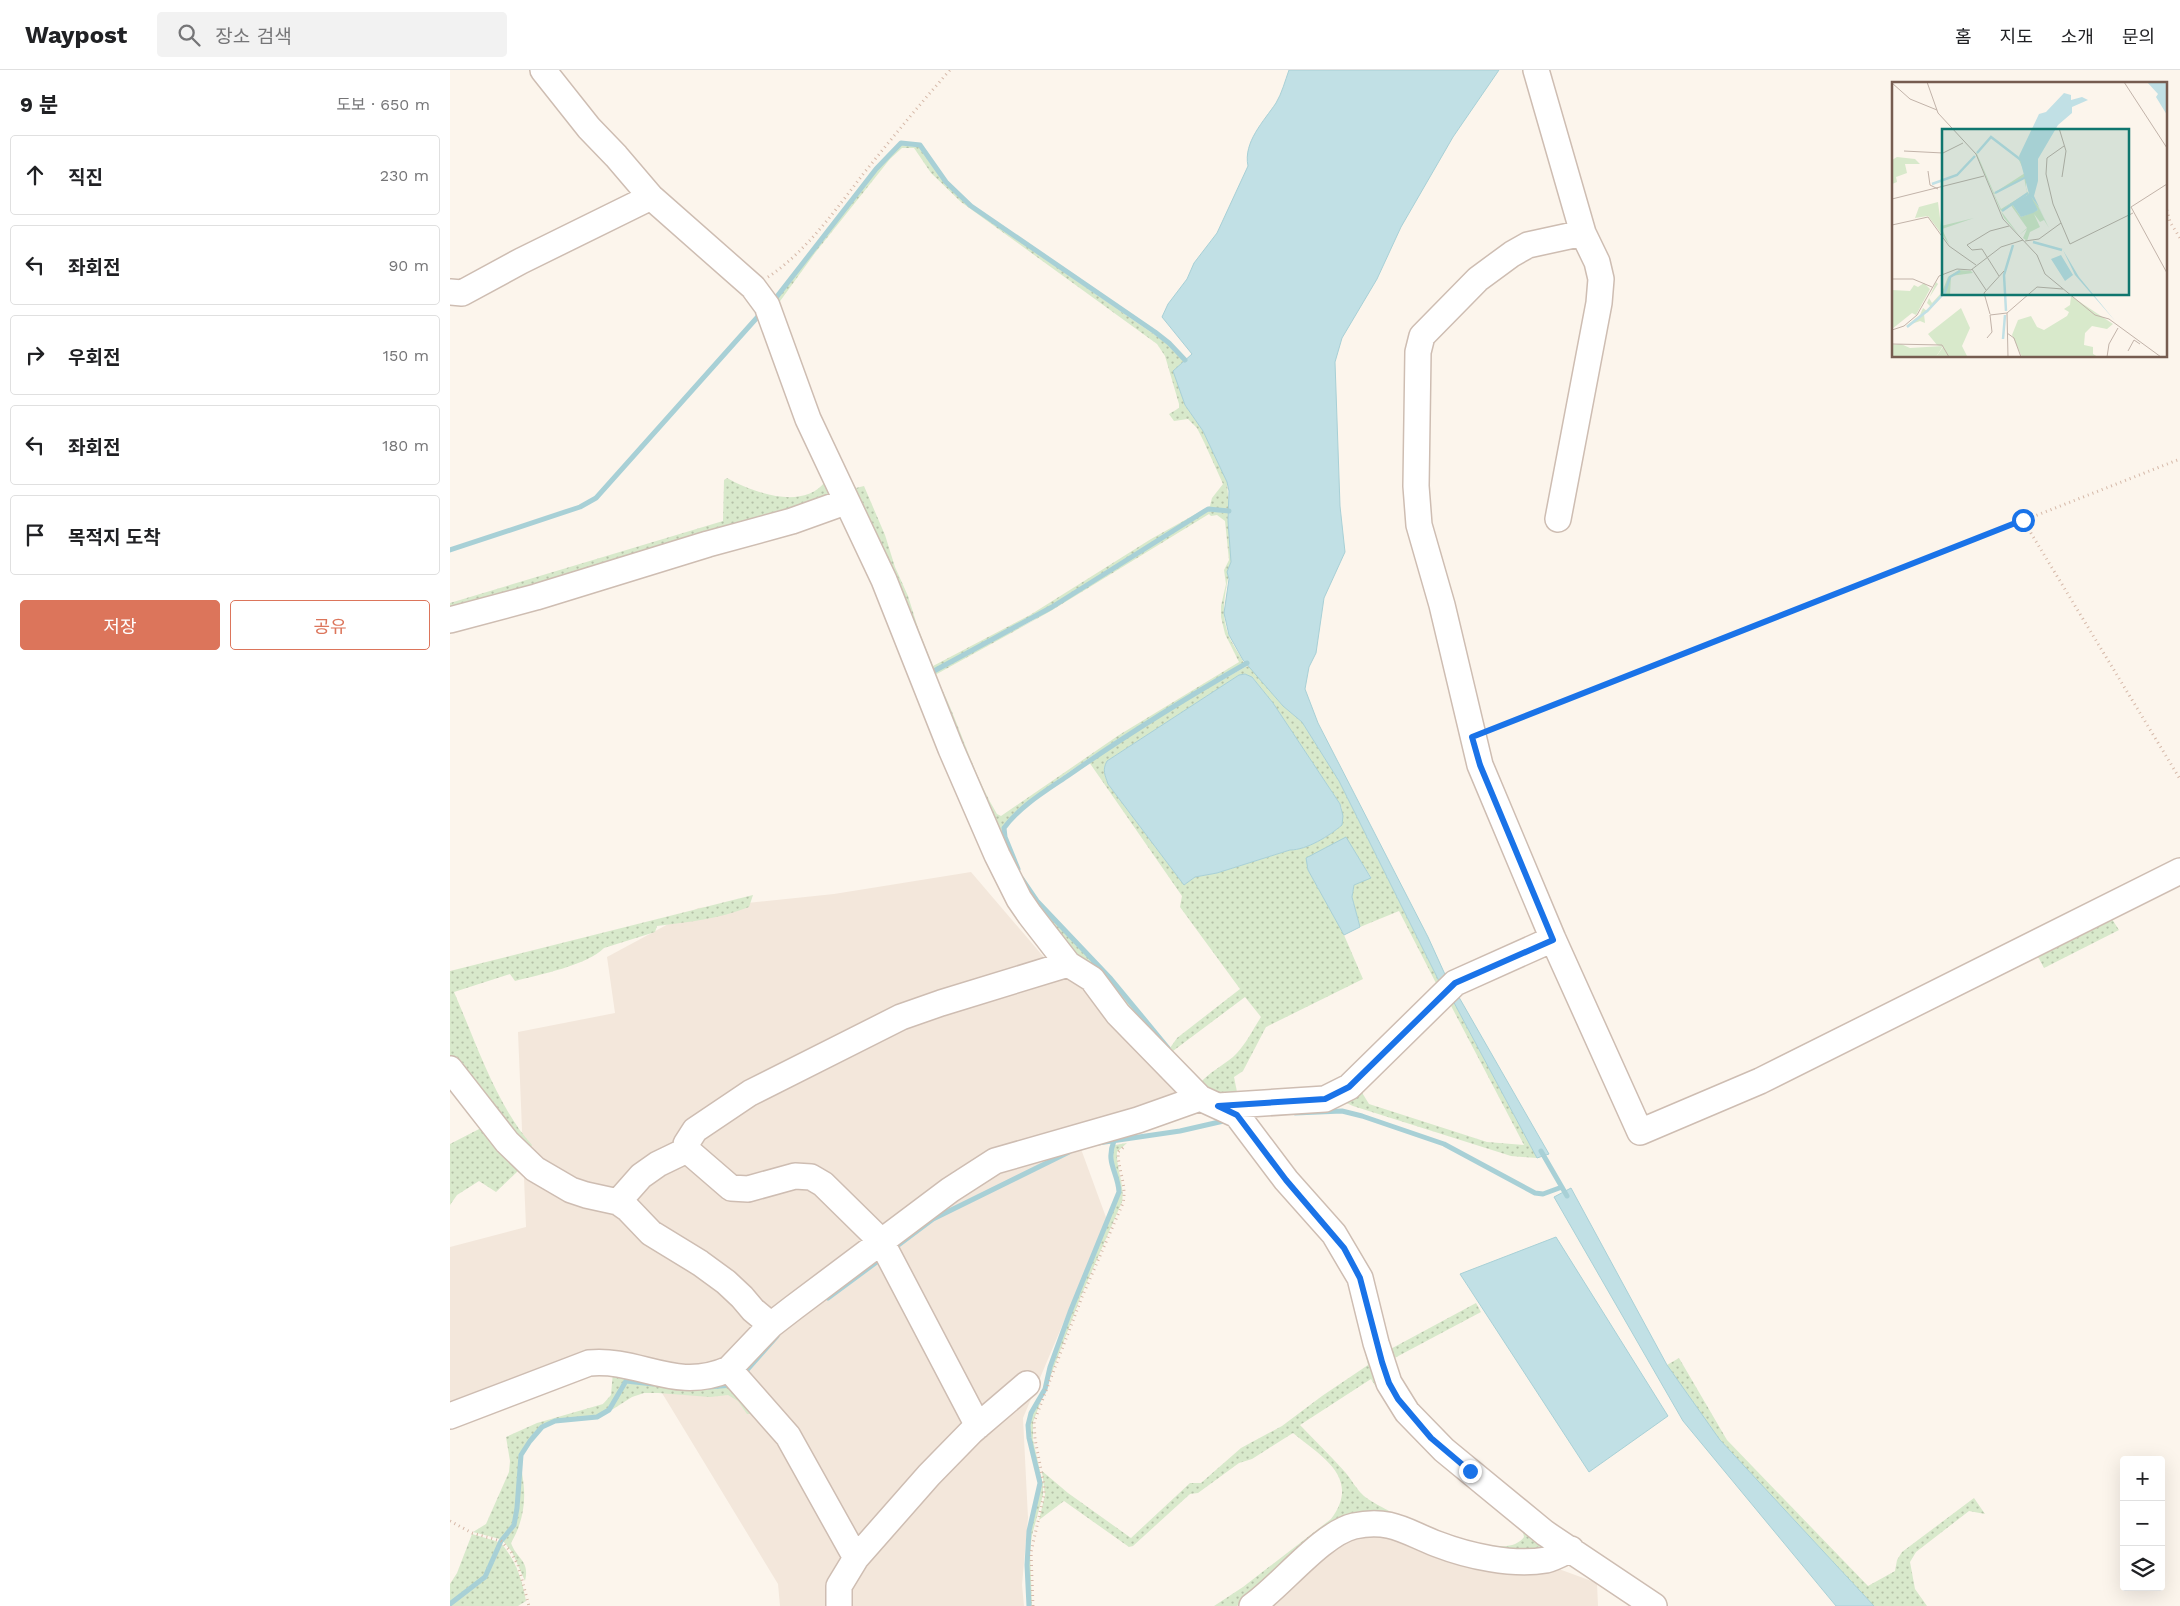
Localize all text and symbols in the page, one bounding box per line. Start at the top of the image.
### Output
search box [157,12,507,57]
text: Waypost [25,21,127,49]
icon: search [175,21,203,49]
text: 장소 검색 [215,25,292,48]
text: 홈 [1955,26,1972,47]
text: 지도 [2000,26,2033,47]
text: 소개 [2061,26,2094,47]
text: 문의 [2122,26,2155,47]
inset map [1892,82,2168,358]
text: 9 분 [20,92,58,117]
text: 도보 · 650 m [336,95,430,114]
icon: ahead [21,161,49,189]
text: 직진 [68,166,103,189]
text: 230 m [380,166,429,185]
icon: left [21,251,49,279]
text: 좌회전 [68,256,120,279]
text: 90 m [388,256,429,275]
icon: right [21,341,49,369]
text: 우회전 [68,346,120,369]
text: 150 m [383,346,429,365]
icon: left [21,431,49,459]
text: 좌회전 [68,436,120,459]
text: 180 m [382,436,429,455]
route start [2012,509,2035,532]
icon: arrive [21,521,49,549]
text: 목적지 도착 [68,526,161,549]
button: 저장 [20,600,220,650]
button: 공유 [230,600,430,650]
map controls [2120,1456,2165,1591]
button: + [2120,1456,2165,1501]
route end [1459,1460,1482,1483]
button: − [2120,1501,2165,1546]
button: layers [2120,1546,2165,1591]

